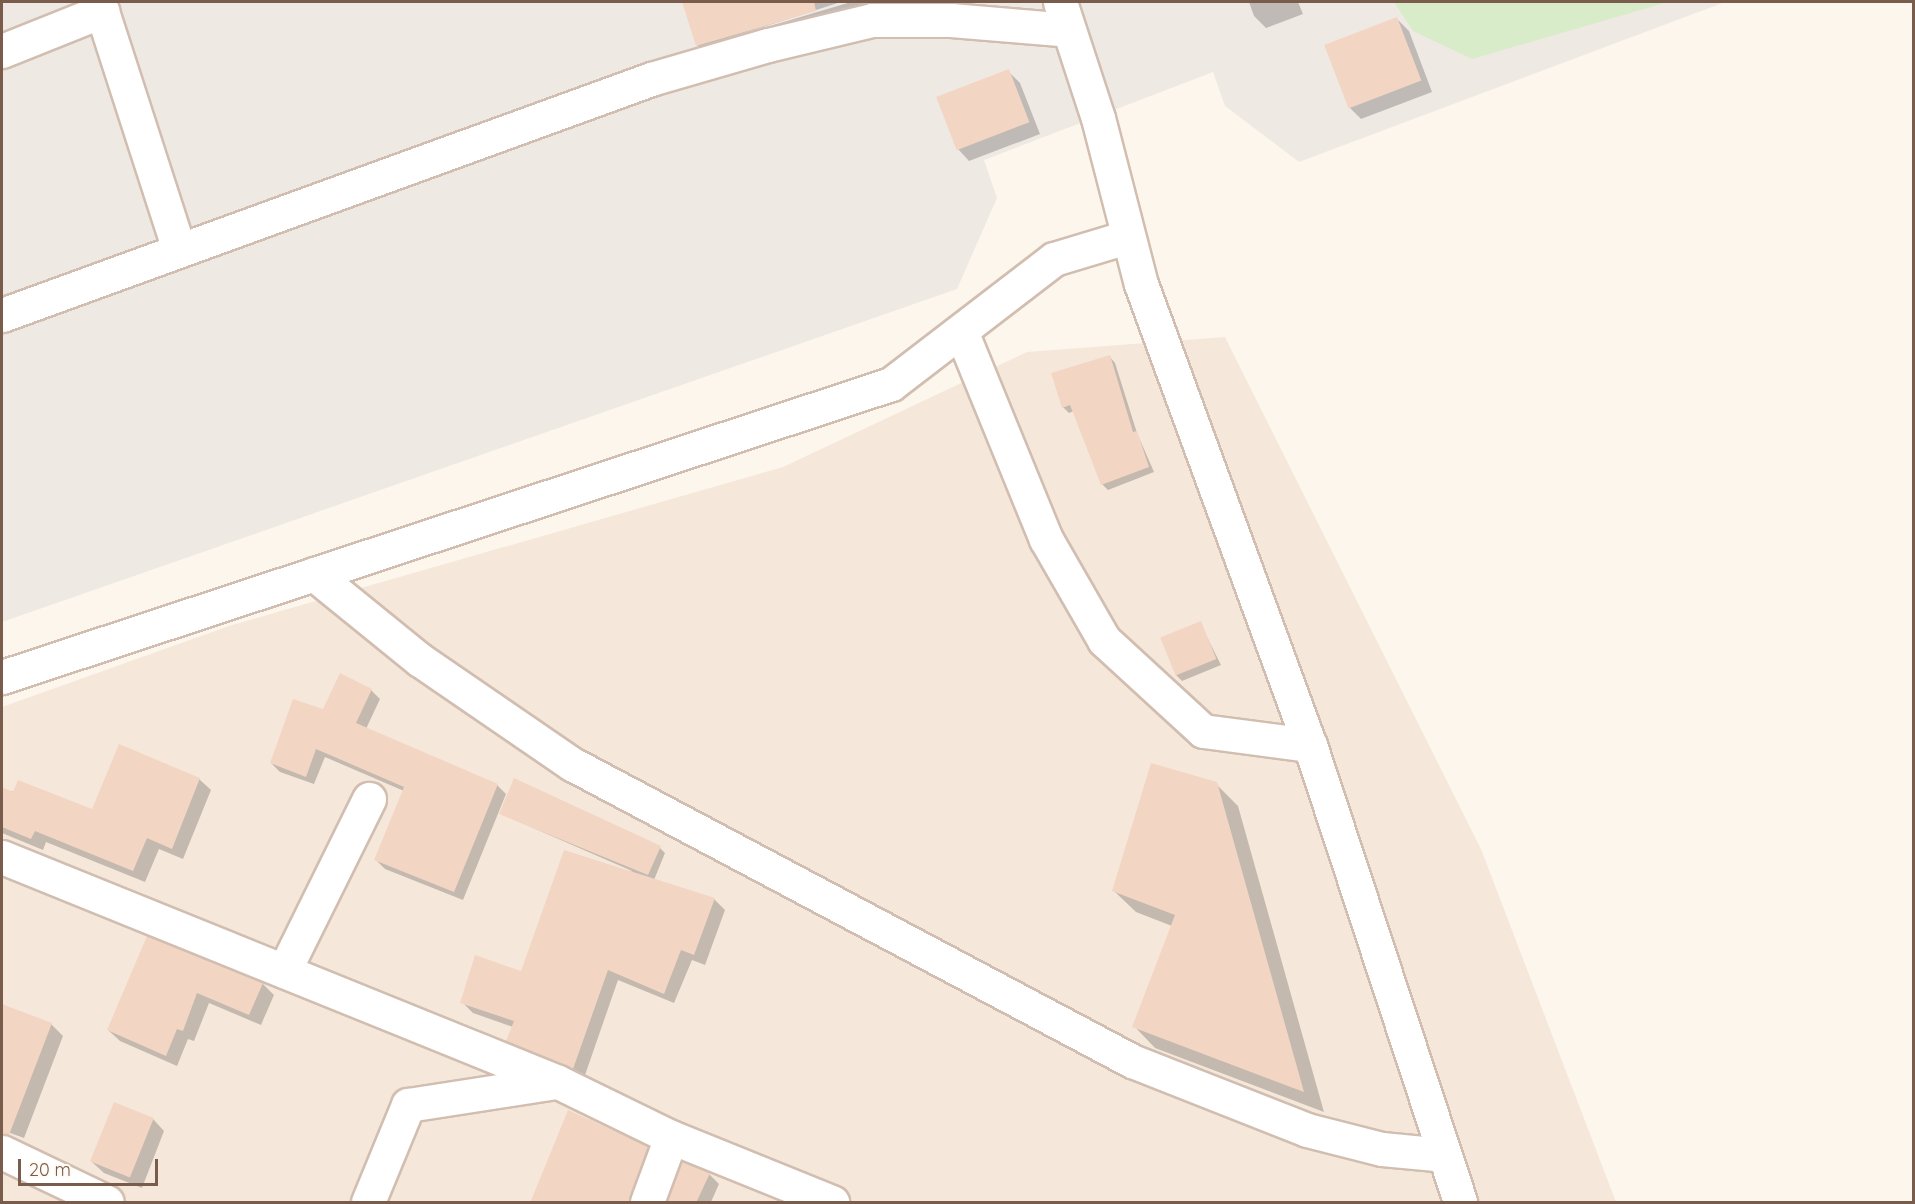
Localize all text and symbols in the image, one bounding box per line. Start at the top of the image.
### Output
scale bar [21,1147,160,1185]
text: 20 m [29,1158,71,1181]

